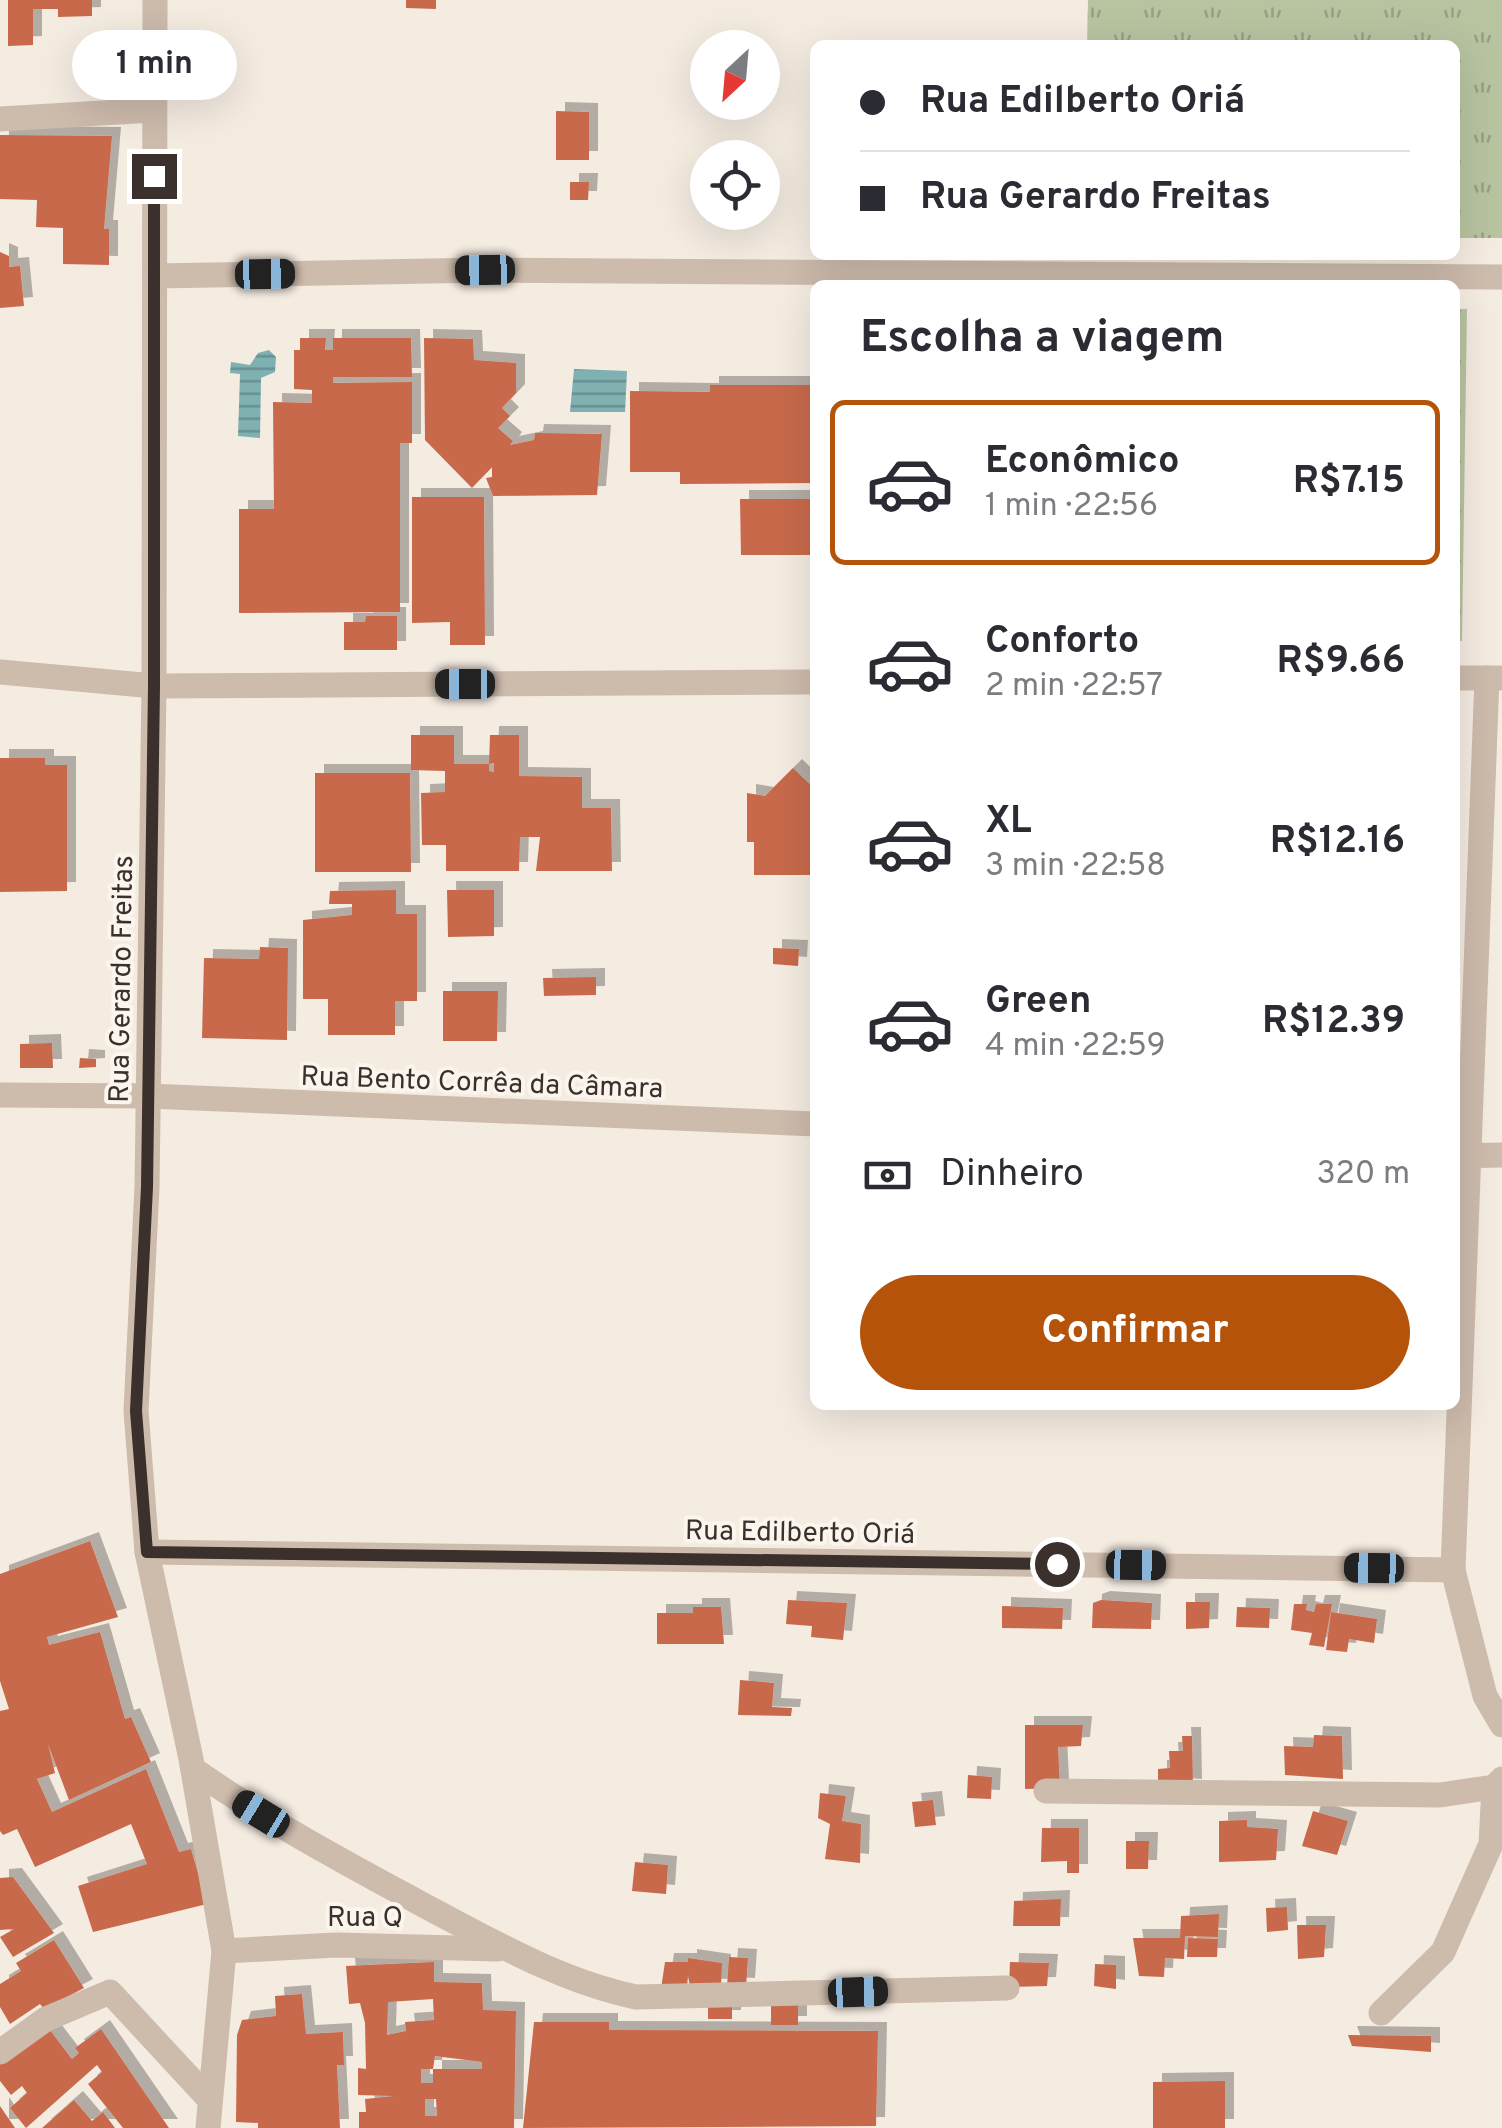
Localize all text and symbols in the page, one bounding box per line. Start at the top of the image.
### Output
north arrow [690,30,780,120]
map controls [690,30,780,230]
callout: 1 min [72,31,236,101]
text: 1 min [116,45,193,85]
text: Rua Edilberto Oriá [920,78,1245,127]
button: locate [690,140,780,230]
route end [132,154,177,199]
text: Rua Gerardo Freitas [920,174,1271,223]
car [455,254,515,286]
car [235,258,295,290]
text: Escolha a viagem [860,311,1225,368]
icon: car [865,438,955,528]
text: Econômico [985,438,1180,487]
text: R$7.15 [1293,458,1405,507]
text: 1 min · 22:56 [985,487,1158,527]
icon: car [865,618,955,708]
text: Conforto [985,618,1139,667]
text: R$9.66 [1277,638,1405,687]
text: 2 min · 22:57 [985,667,1163,707]
car [435,669,495,699]
icon: car [865,798,955,888]
text: XL [985,798,1032,847]
text: R$12.16 [1270,818,1405,867]
text: 3 min · 22:58 [985,847,1166,887]
street label: Rua Gerardo Freitas [103,855,143,1103]
icon: car [865,978,955,1068]
text: Green [985,978,1091,1027]
text: R$12.39 [1262,998,1405,1047]
text: 4 min · 22:59 [985,1027,1166,1067]
street label: Rua Bento Corrêa da Câmara [300,1060,664,1108]
icon: cash [860,1148,915,1203]
text: Dinheiro [940,1151,1084,1200]
text: 320 m [1317,1155,1410,1195]
button: Confirmar [860,1275,1410,1390]
street label: Rua Edilberto Oriá [685,1514,915,1554]
route start [1035,1542,1080,1587]
car [1106,1549,1166,1581]
car [1344,1552,1404,1584]
car [228,1786,294,1842]
street label: Rua Q [327,1901,403,1937]
car [827,1976,889,2008]

